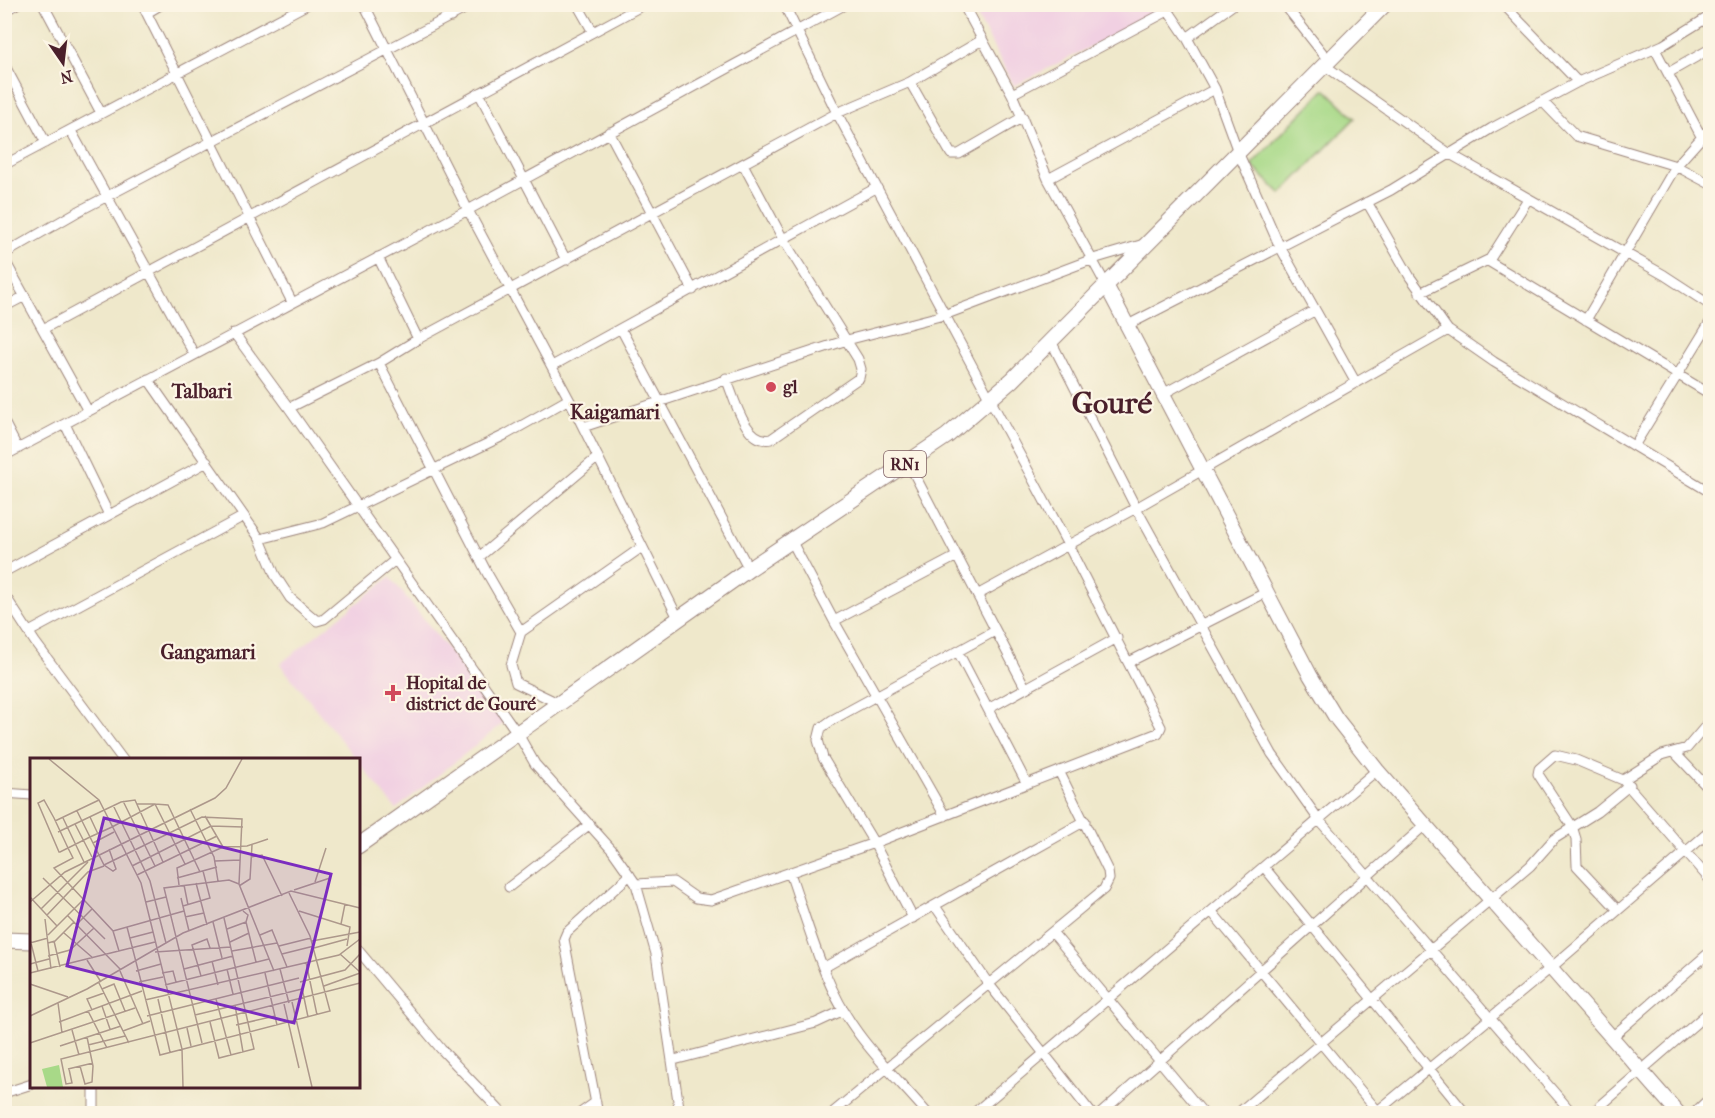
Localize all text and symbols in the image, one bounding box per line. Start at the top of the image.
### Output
north arrow [33,33,93,93]
text: N [57,66,75,88]
place label: gl [783,377,799,398]
district label: Talbari [171,380,233,403]
marker: gl [764,380,778,394]
district label: Gouré [1072,386,1152,421]
district label: Kaigamari [570,401,661,424]
road number: RN1 [884,451,926,477]
district label: Gangamari [160,641,257,664]
place label: Hopital de district de Gouré [406,673,536,715]
marker: Hopital de district de Gouré [384,684,402,702]
inset map [30,758,360,1088]

